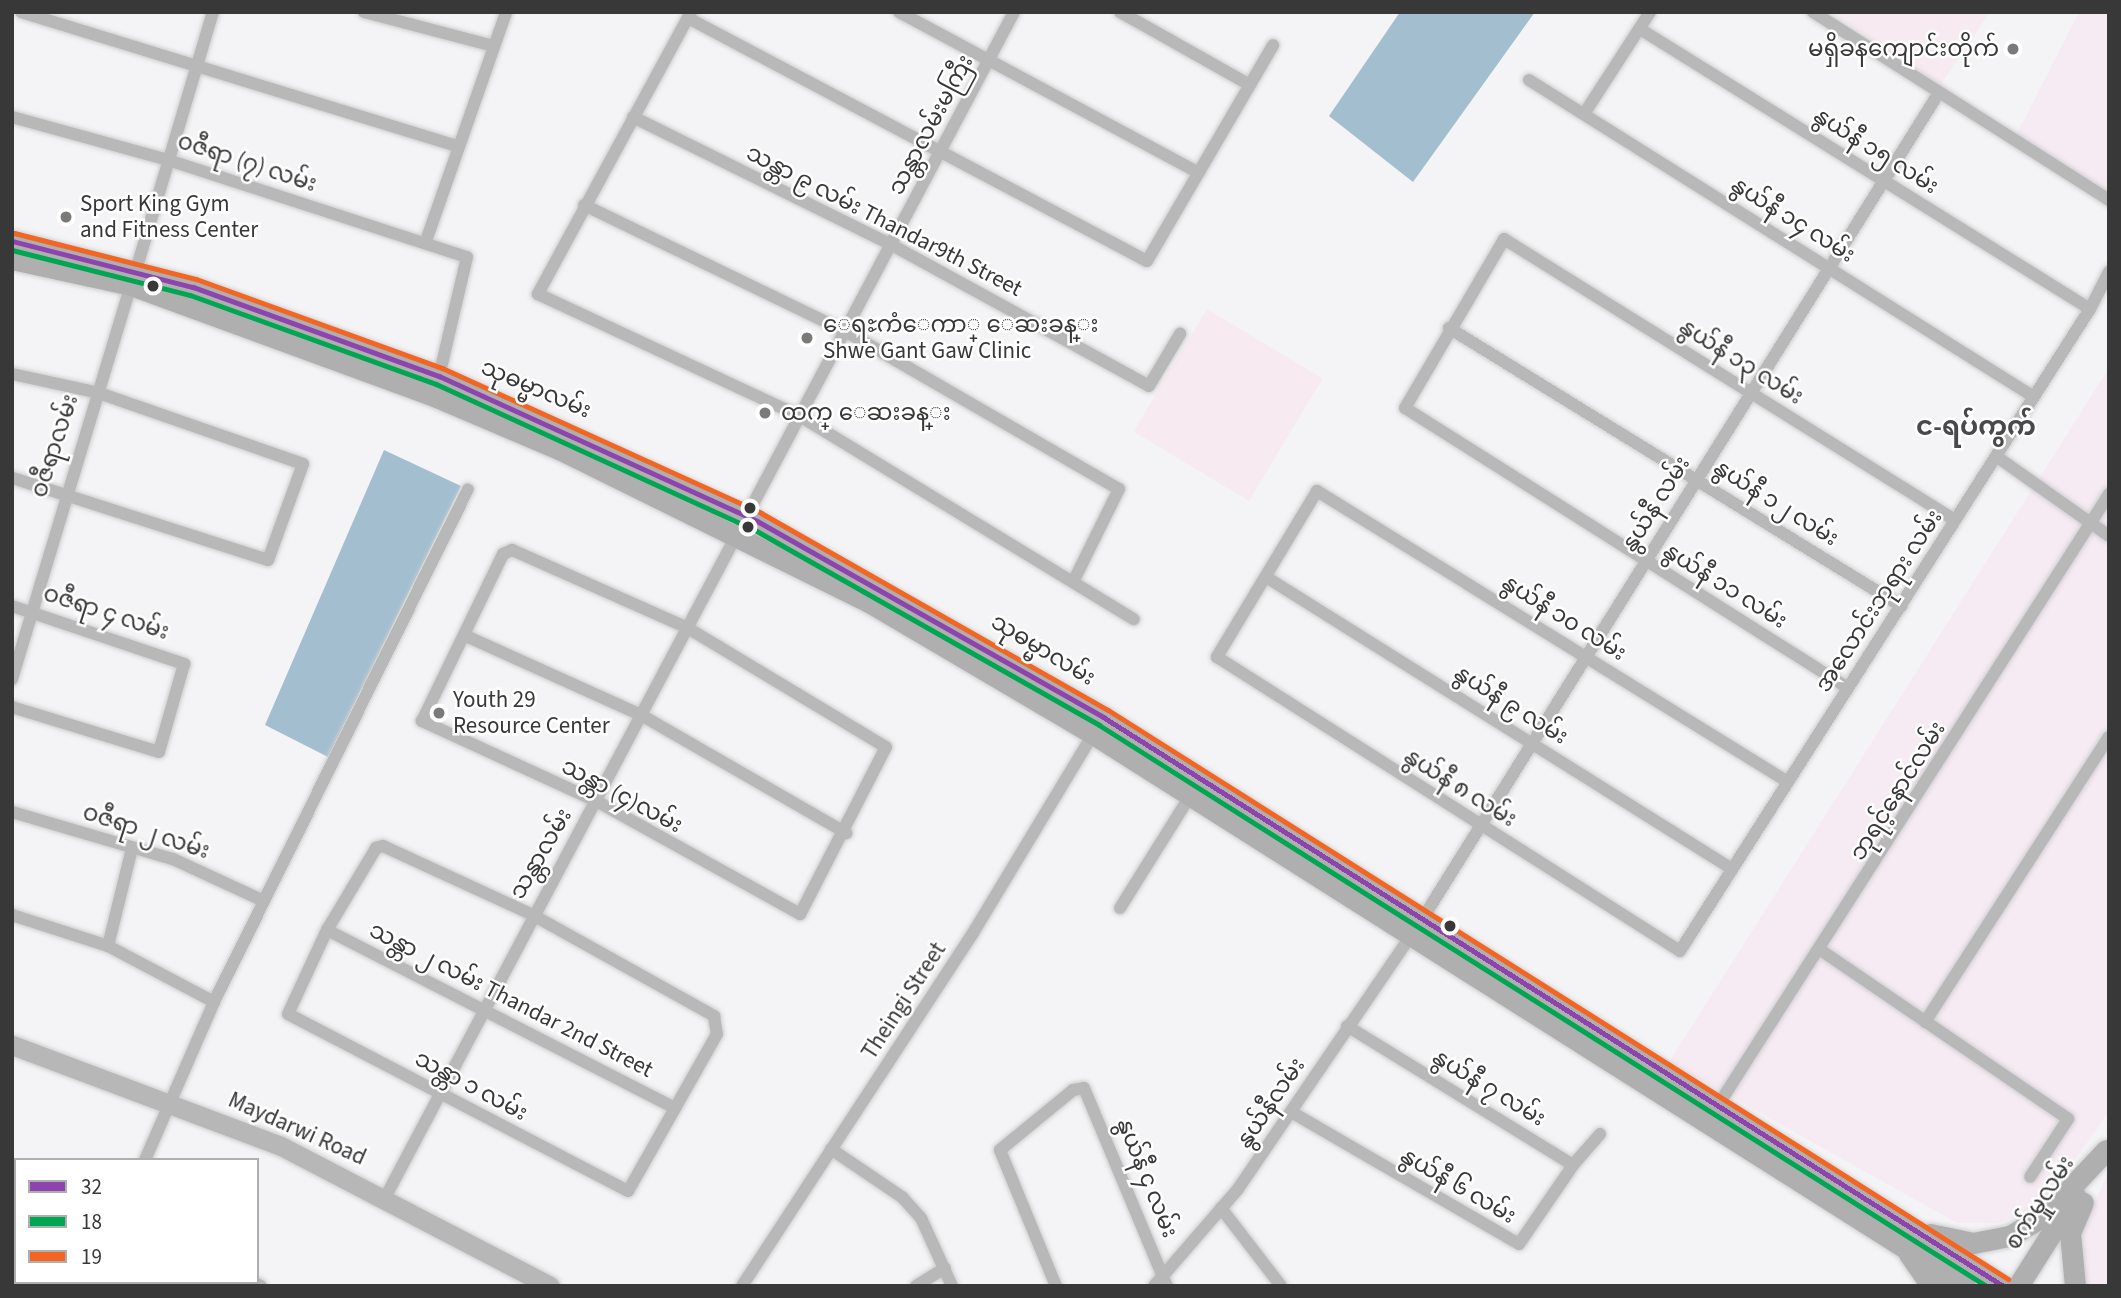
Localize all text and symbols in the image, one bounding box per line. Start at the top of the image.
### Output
place label: မရှိခနကျောင်းတိုက် [1808,35,1999,63]
marker: မရှိခနကျောင်းတိုက် [2005,41,2021,57]
street label: သန္တာလမ်းမကြီး [882,50,980,200]
street label: နွယ်နီ ၁၅ လမ်း [1808,102,1944,200]
street label: ၀ဇီရာ (၇) လမ်း [174,128,320,198]
street label: သန္တာ ၉ လမ်း Thandar9th Street [741,139,1027,303]
street label: နွယ်နီ ၁၄ လမ်း [1726,171,1860,269]
place label: Sport King Gym and Fitness Center [80,190,258,244]
marker: Sport King Gym and Fitness Center [58,209,74,225]
unlabelled marker [146,279,160,293]
place label: ေရႊကံေကာ္ ေဆးခန္း Shwe Gant Gaw Clinic [823,311,1097,365]
street label: နွယ်နီ ၁၃ လမ်း [1674,313,1808,411]
marker: ေရႊကံေကာ္ ေဆးခန္း Shwe Gant Gaw Clinic [797,328,817,348]
street label: သုဓမ္မာလမ်း [477,353,595,425]
street label: ဝဇီရာလမ်း [25,391,85,501]
place label: ထက္ ေဆးခန္း [781,399,949,427]
marker: ထက္ ေဆးခန္း [755,403,775,423]
district label: င-ရပ်ကွက် [1916,411,2036,443]
street label: နွယ်နီ လမ်း [1616,451,1696,557]
street label: နွယ်နီ ၁၂ လမ်း [1708,454,1844,552]
unlabelled marker [743,501,757,515]
street label: အလောင်းဘုရား လမ်း [1810,505,1948,697]
unlabelled marker [741,520,755,534]
street label: နွယ်နီ ၁၁ လမ်း [1658,537,1792,635]
street label: နွယ်နီ ၁၀ လမ်း [1497,569,1631,667]
street label: ဝဇီရာ ၄ လမ်း [40,580,172,646]
street label: သုဓမ္မာလမ်း [986,608,1100,692]
street label: နွယ်နီ ၉ လမ်း [1449,659,1573,751]
place label: Youth 29 Resource Center [453,686,610,740]
marker: Youth 29 Resource Center [431,705,447,721]
street label: ဘုရင့်နောင်လမ်း [1844,716,1952,866]
street label: နွယ်နီ ၈ လမ်း [1399,743,1521,833]
street label: သန္တာ (၄)လမ်း [557,753,687,839]
street label: ဝဇီရာ ၂ လမ်း [79,799,213,865]
street label: သန္တာလမ်း [504,804,578,904]
street label: သန္တာ ၂ လမ်း Thandar 2nd Street [365,916,657,1084]
unlabelled marker [1443,919,1457,933]
street label: Theingi Street [856,937,952,1065]
street label: နွယ်နီ ၇ လမ်း [1427,1043,1551,1133]
street label: သန္တာ ၁ လမ်း [410,1045,532,1127]
street label: နွယ်နီလမ်း [1231,1053,1311,1153]
street label: Maydarwi Road [224,1086,370,1172]
street label: နွယ်နီ ၄ လမ်း [1111,1114,1183,1242]
street label: နွယ်နီ ၆ လမ်း [1395,1142,1521,1230]
street label: စက်မှုလမ်း [1999,1151,2081,1255]
legend [14,1158,259,1284]
text: 32 [81,1172,102,1202]
text: 18 [81,1207,102,1237]
text: 19 [81,1242,102,1272]

